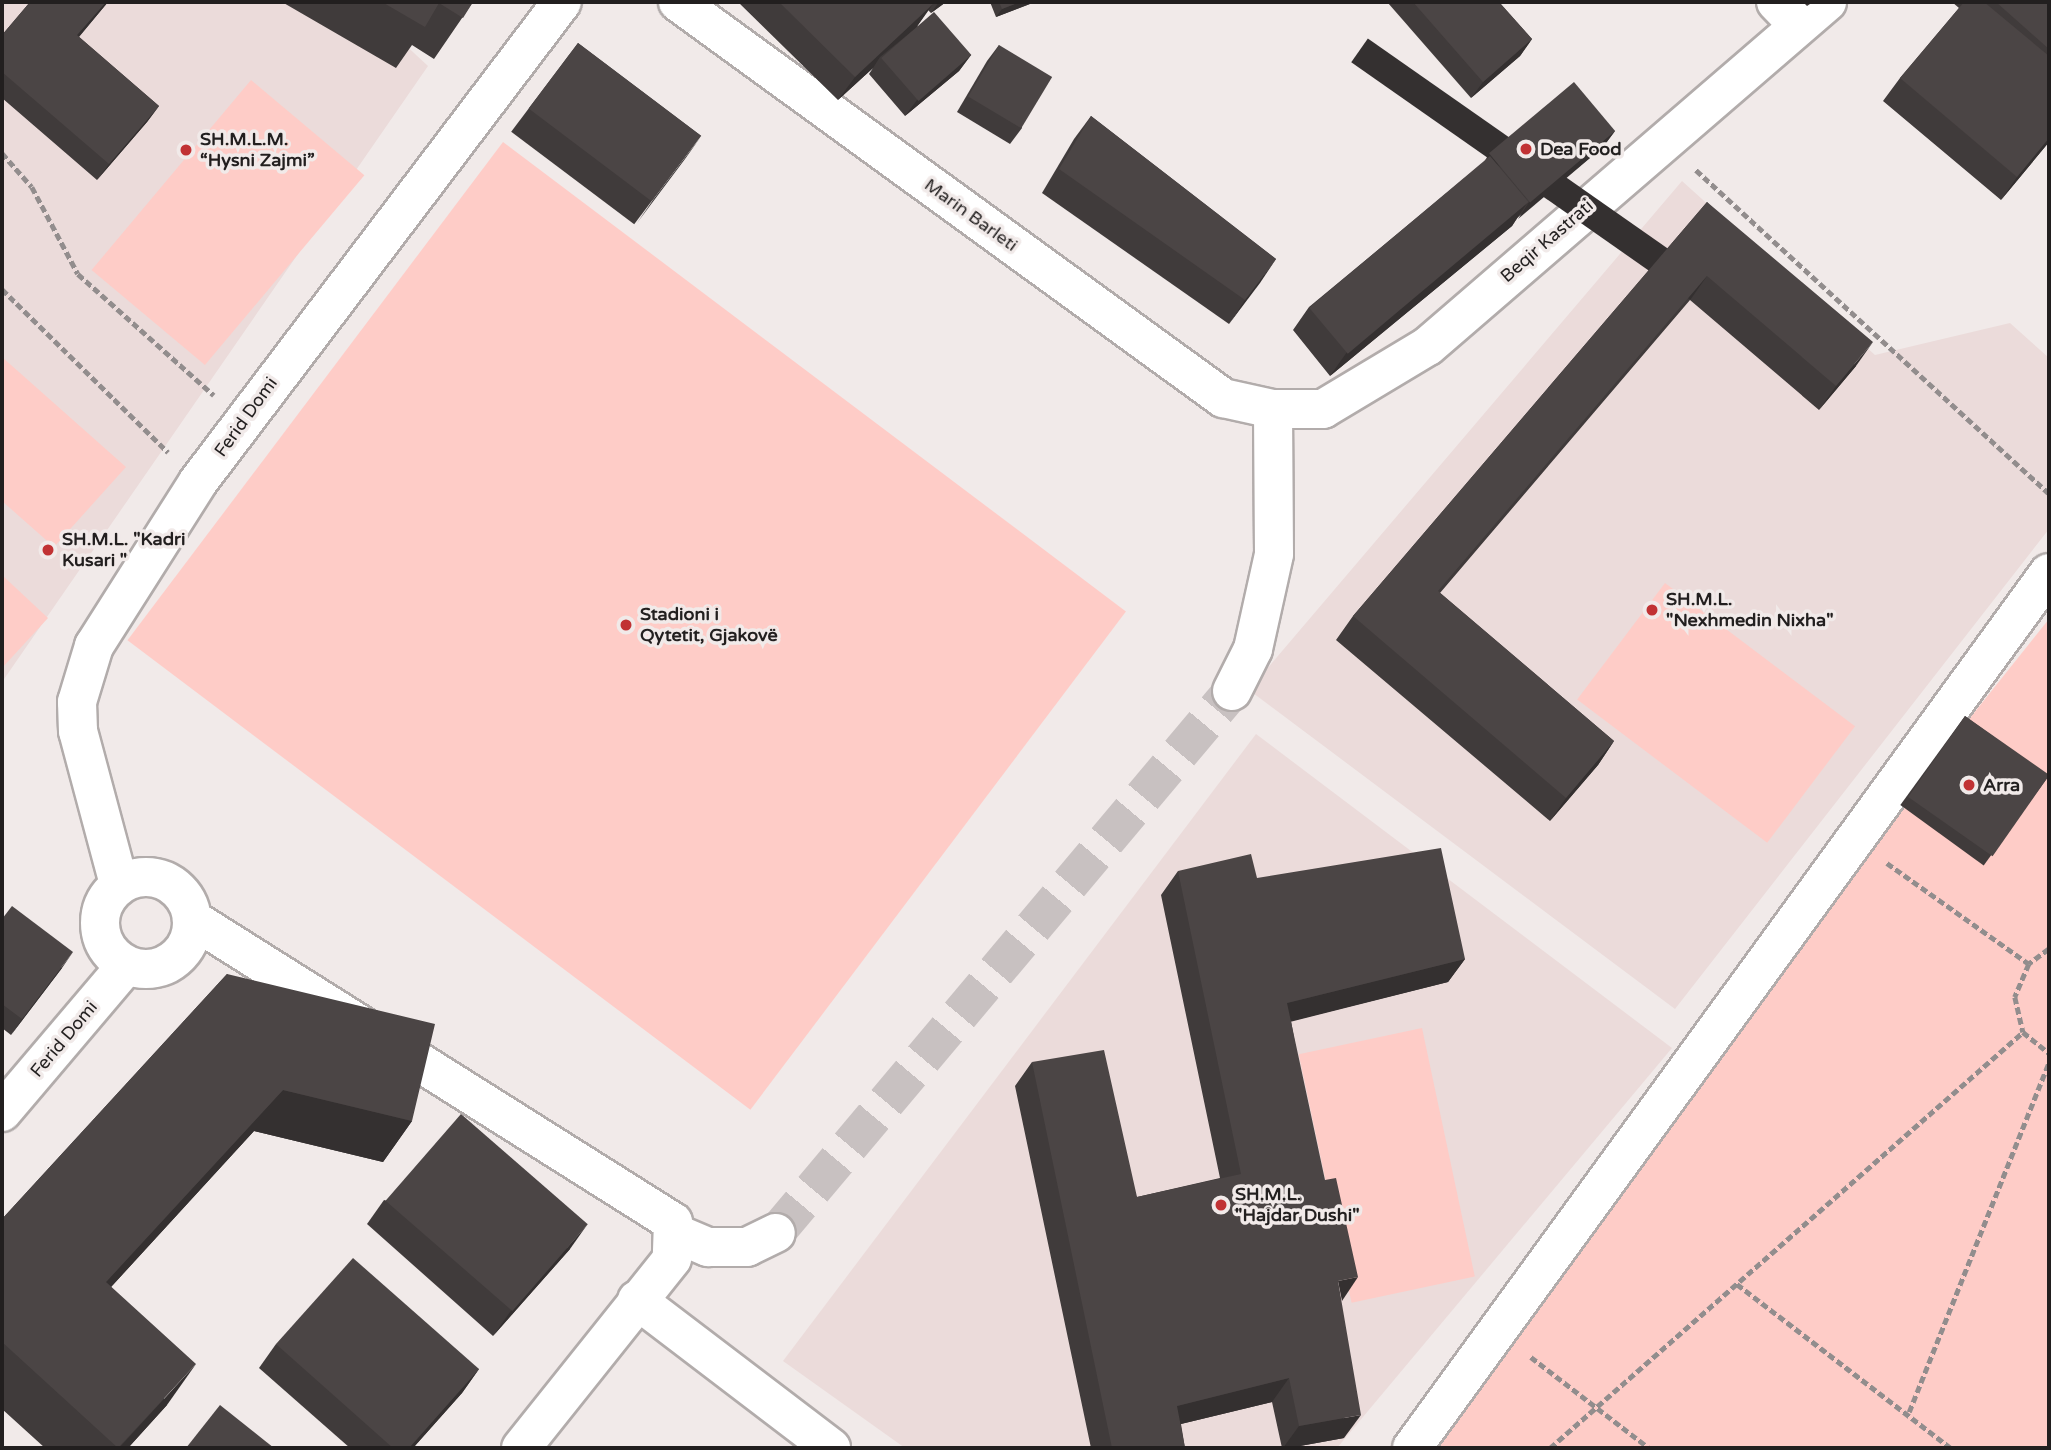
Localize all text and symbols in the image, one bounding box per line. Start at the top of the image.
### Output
place label: SH.M.L.M. “Hysni Zajmi” [200,129,314,172]
place label: Dea Food [1540,138,1622,160]
marker: Dea Food [1518,141,1534,157]
marker: SH.M.L.M. “Hysni Zajmi” [178,142,194,158]
street label: Marin Barleti [920,174,1022,256]
street label: Beqir Kastrati [1496,195,1598,287]
street label: Ferid Domi [210,373,282,461]
place label: SH.M.L. "Kadri Kusari " [62,529,185,572]
marker: SH.M.L. "Kadri Kusari " [40,542,56,558]
place label: SH.M.L. "Nexhmedin Nixha" [1666,589,1834,632]
marker: SH.M.L. "Nexhmedin Nixha" [1644,602,1660,618]
place label: Stadioni i Qytetit, Gjakovë [640,604,778,646]
marker: Stadioni i Qytetit, Gjakovë [618,617,634,633]
place label: Arra [1983,774,2020,796]
marker: Arra [1961,777,1977,793]
street label: Ferid Domi [26,996,102,1082]
place label: SH.M.L. "Hajdar Dushi" [1235,1184,1360,1226]
marker: SH.M.L. "Hajdar Dushi" [1213,1197,1229,1213]

